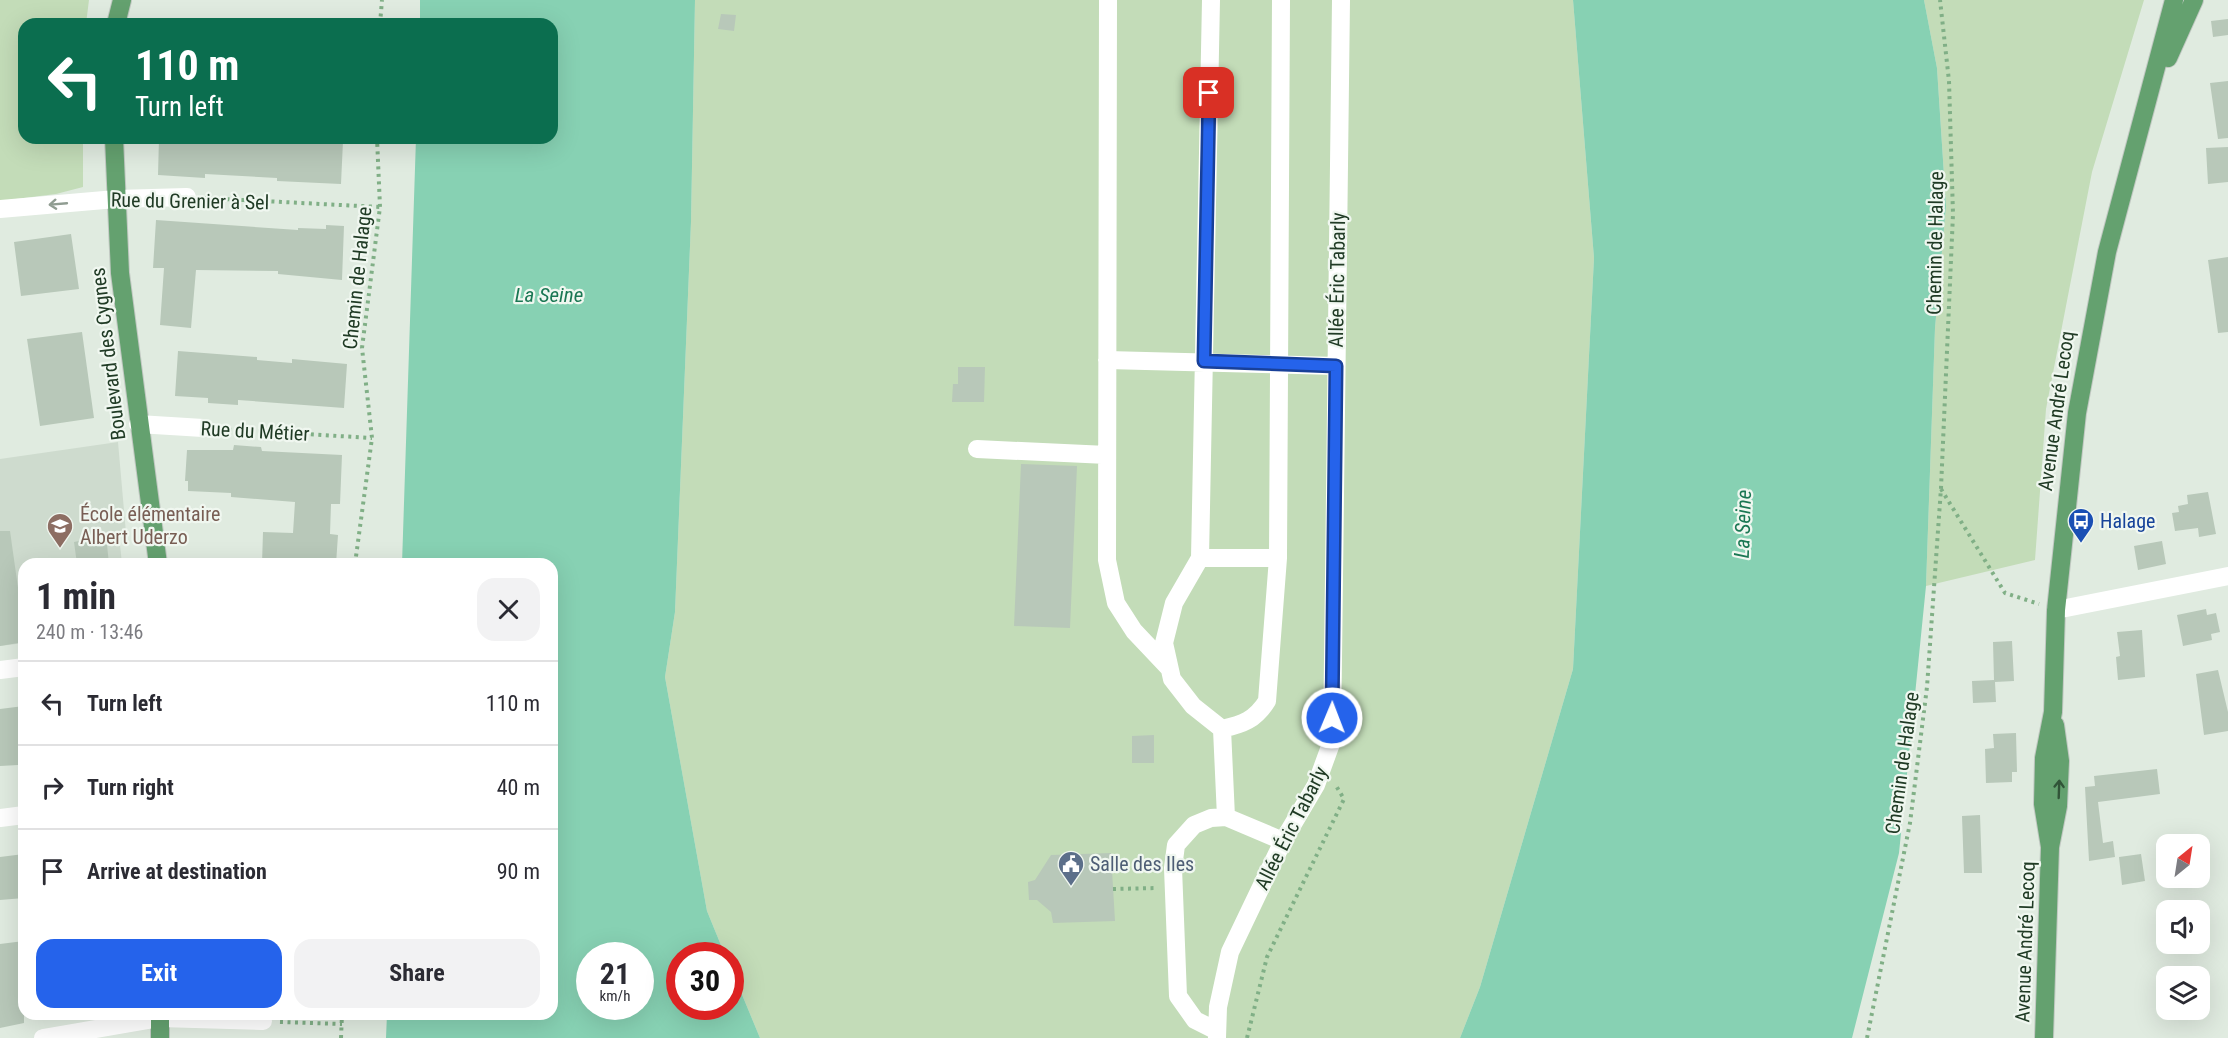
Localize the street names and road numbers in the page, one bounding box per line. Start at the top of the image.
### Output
street label: Chemin de Halage [1922,171,1948,315]
street label: Rue du Grenier à Sel [111,188,269,214]
street label: Chemin de Halage [338,205,376,351]
street label: Allée Éric Tabarly [1324,212,1350,348]
street label: Boulevard des Cygnes [86,266,130,442]
street label: Avenue André Lecoq [2033,329,2079,493]
street label: Rue du Métier [200,416,310,446]
street label: Chemin de Halage [1880,690,1924,836]
street label: Allée Éric Tabarly [1250,762,1332,894]
street label: Avenue André Lecoq [2010,861,2040,1023]

